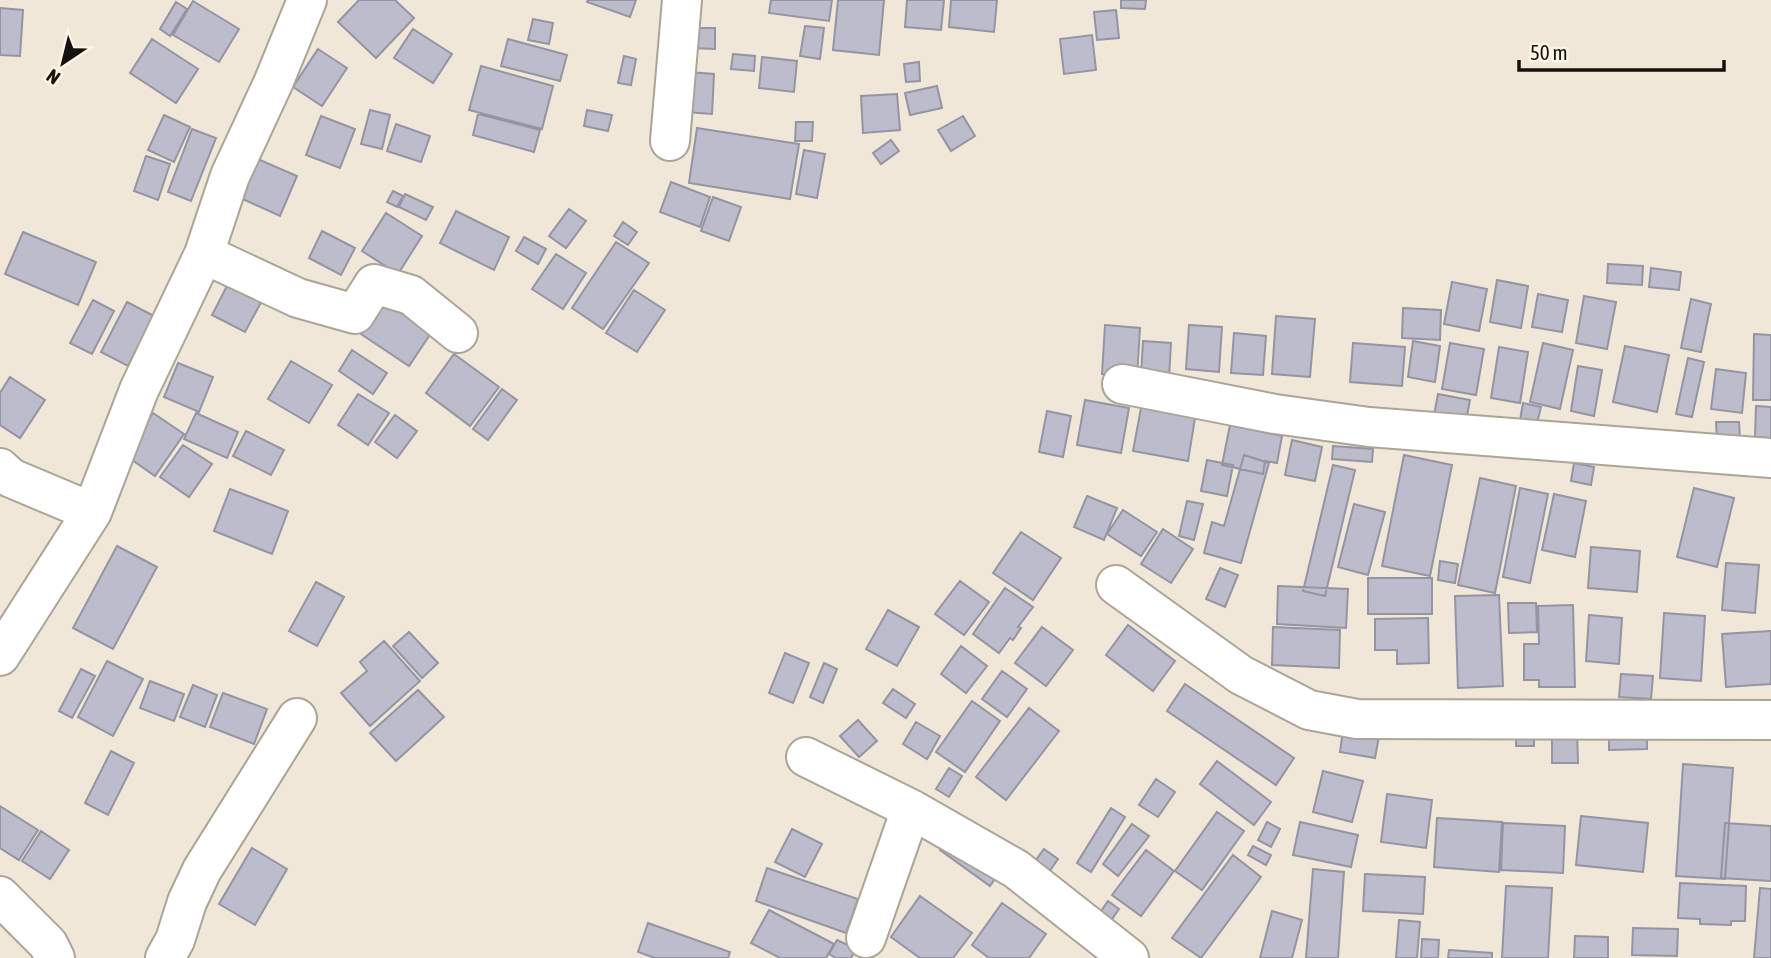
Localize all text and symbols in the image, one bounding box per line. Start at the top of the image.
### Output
north arrow [28,28,98,98]
scale bar [1519,28,1724,72]
text: 50 m [1530,40,1568,64]
text: N [42,65,64,89]

